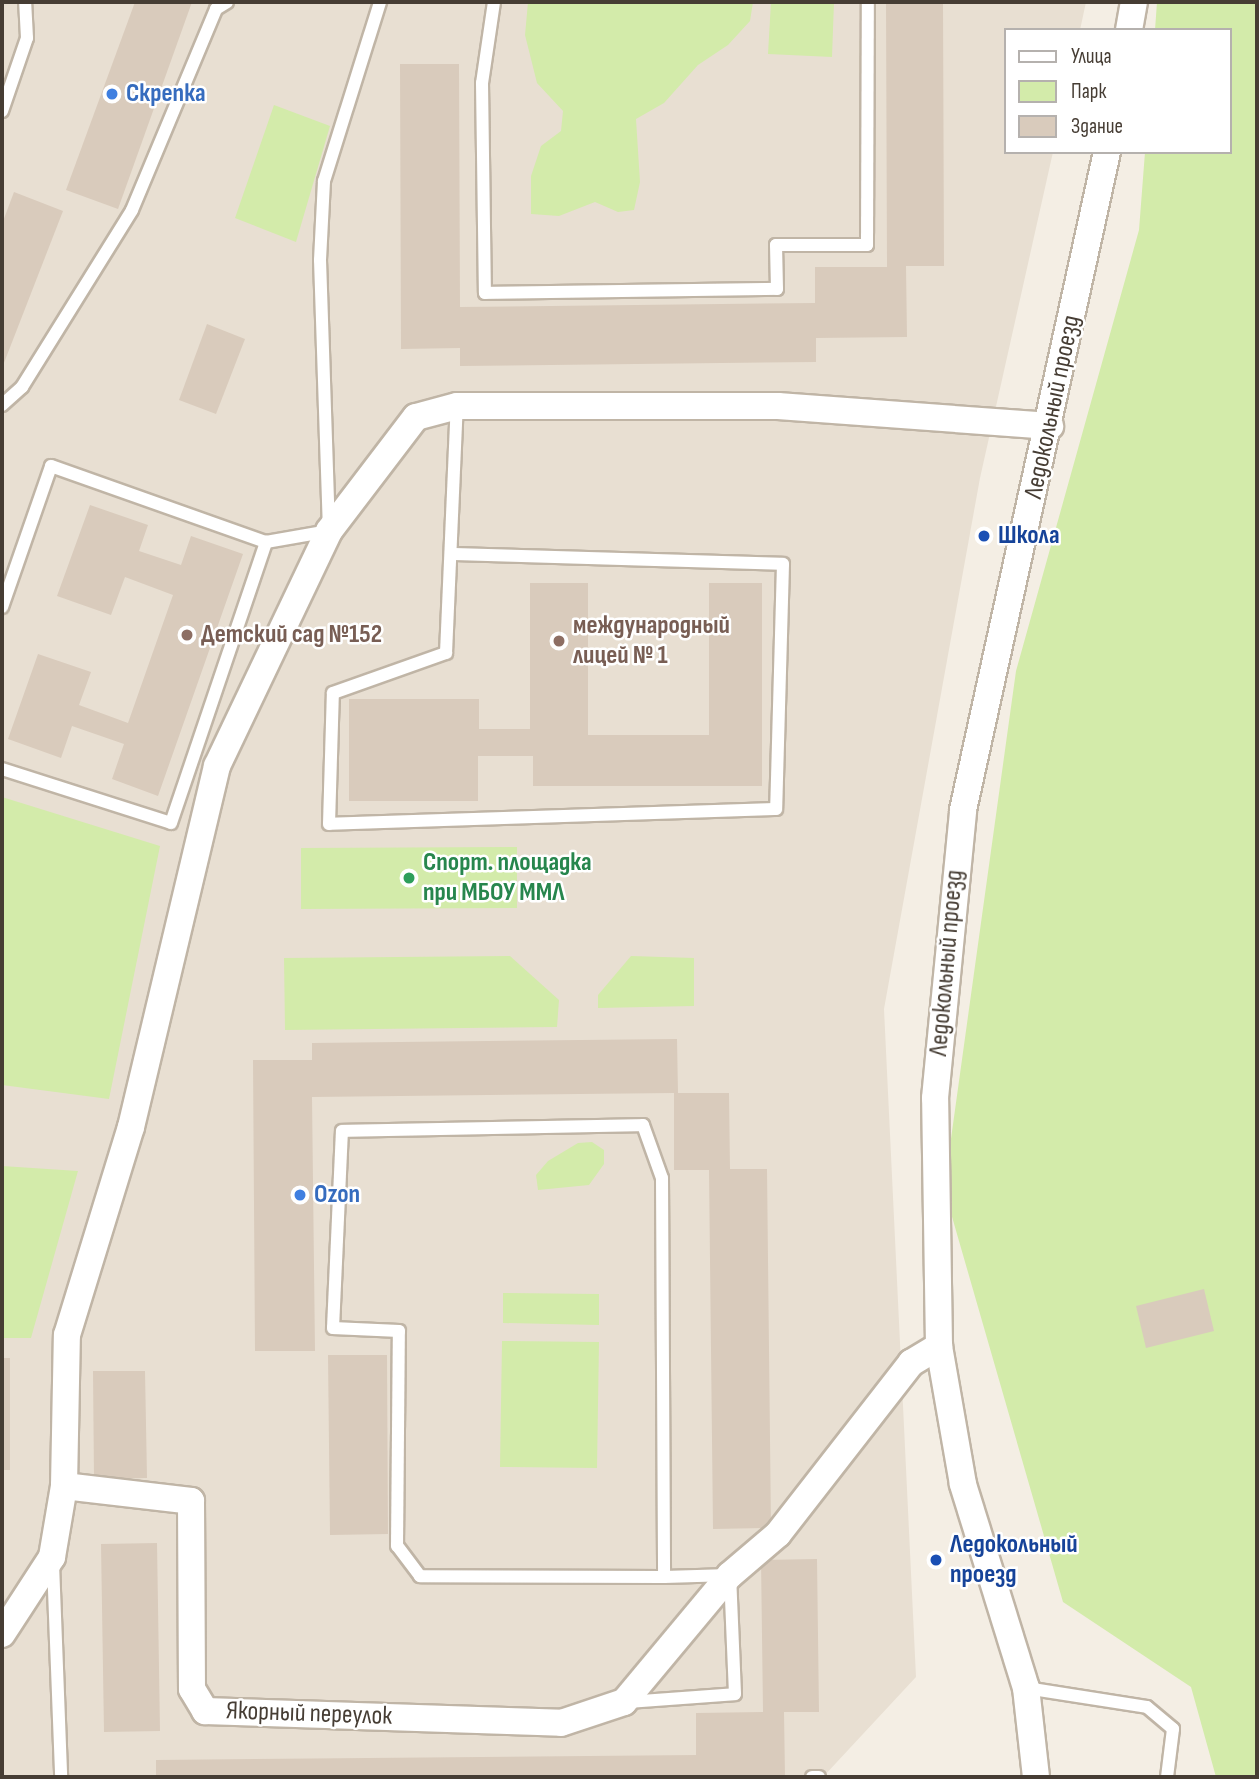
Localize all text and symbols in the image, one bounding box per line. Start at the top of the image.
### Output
legend [1004,28,1231,154]
text: Улица [1071,44,1112,69]
place label: Скрепка [126,78,206,110]
text: Парк [1071,79,1106,104]
marker: Скрепка [104,86,120,102]
text: Здание [1071,114,1123,139]
street label: Ледокольный проезд [1018,312,1088,502]
place label: Школа [998,520,1060,552]
marker: Школа [976,528,992,544]
place label: международный лицей № 1 [573,610,730,672]
place label: Детский сад №152 [201,619,382,651]
marker: Детский сад №152 [179,627,195,643]
marker: международный лицей № 1 [551,633,567,649]
place label: Спорт. площадка при МБОУ ММЛ [423,847,592,908]
street label: Ледокольный проезд [923,869,971,1057]
marker: Спорт. площадка при МБОУ ММЛ [401,870,417,886]
place label: Ozon [314,1179,360,1211]
marker: Ozon [292,1187,308,1203]
place label: Ледокольный проезд [950,1529,1078,1590]
marker: Ледокольный проезд [928,1552,944,1568]
street label: Якорный переулок [225,1696,393,1732]

